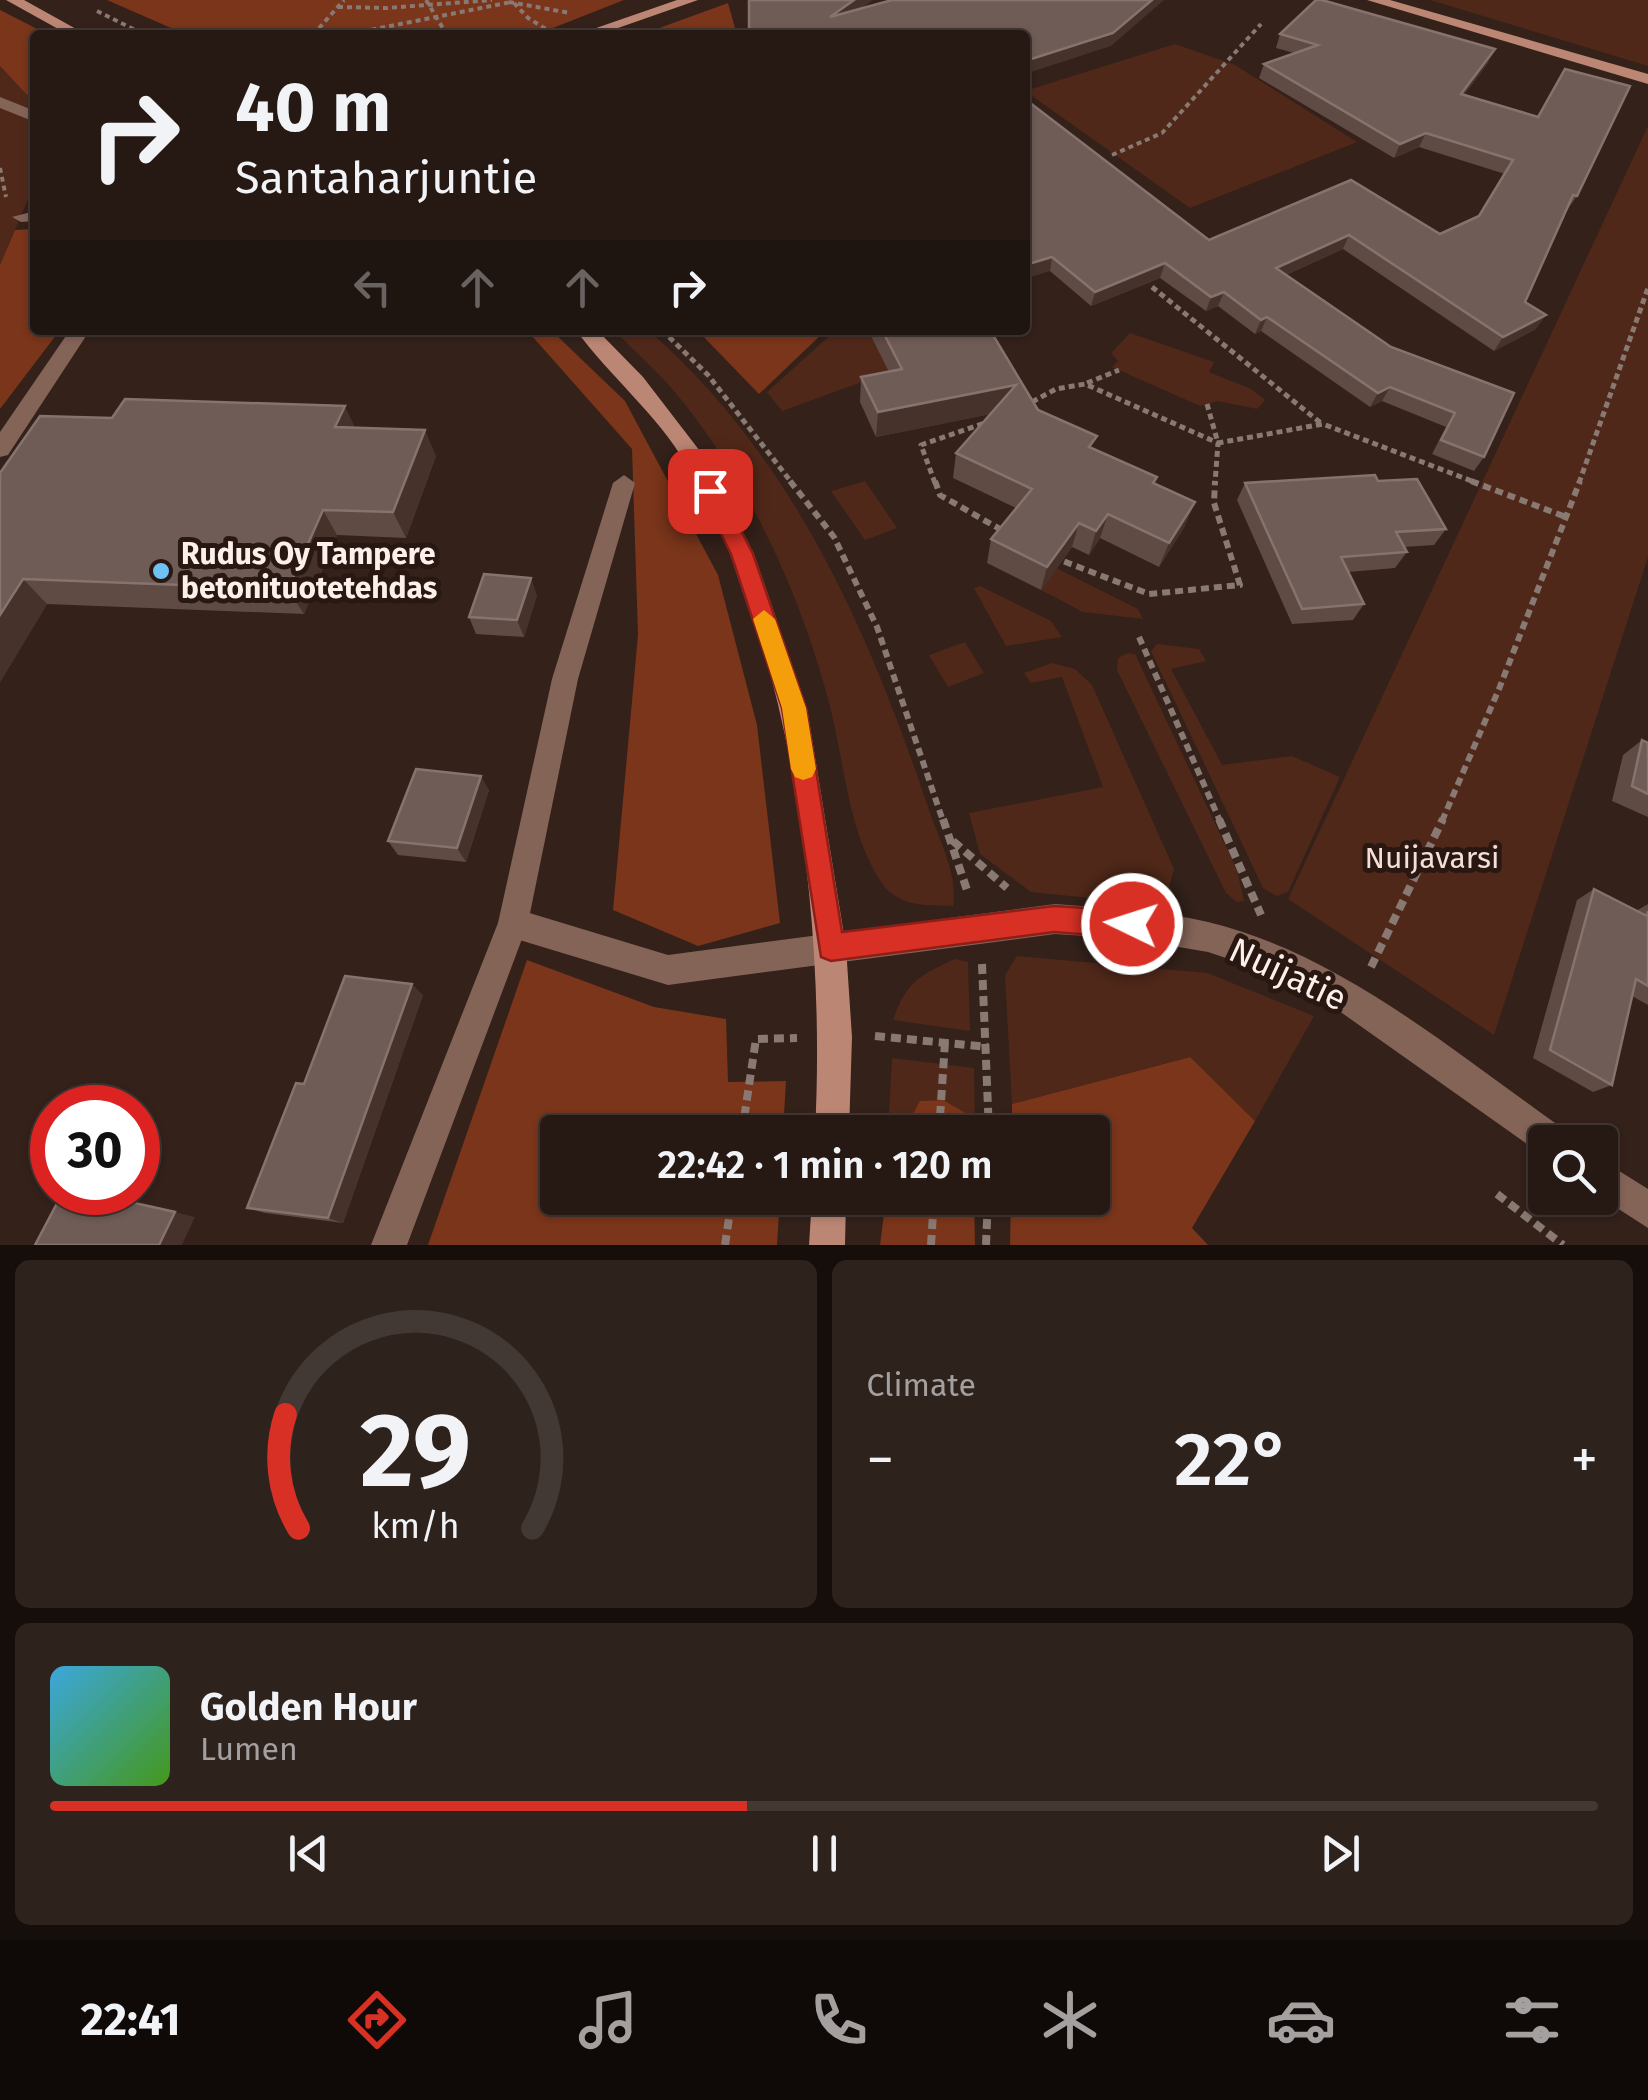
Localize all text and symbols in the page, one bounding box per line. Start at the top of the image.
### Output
text: 40 m [235,66,391,150]
icon: right [70,70,200,200]
text: Santaharjuntie [235,151,537,205]
icon: left [345,260,400,315]
icon: ahead [450,260,505,315]
icon: ahead [555,260,610,315]
icon: right [660,260,715,315]
pin [668,449,753,534]
icon: arrive [683,464,738,519]
place label: Rudus Oy Tampere betonituotetehdas [181,536,437,606]
marker: Rudus Oy Tampere betonituotetehdas [150,560,172,582]
park label: Nuijavarsi [1365,840,1499,876]
position arrow [1080,872,1184,976]
street label: Nuijatie [1223,929,1353,1019]
speed limit sign: 30 [30,1085,160,1215]
map controls [1528,1125,1618,1215]
button: search [1528,1125,1618,1215]
text: 22:42 · 1 min · 120 m [658,1142,992,1188]
text: Climate [867,1366,976,1404]
text: 29 [360,1389,471,1514]
text: 22° [1174,1415,1290,1505]
text: − [867,1427,894,1493]
text: + [1571,1427,1598,1493]
text: km/h [372,1505,460,1547]
text: Golden Hour [200,1684,417,1730]
text: Lumen [200,1730,298,1768]
icon: previous [281,1826,336,1881]
icon: pause [797,1826,852,1881]
icon: next [1313,1826,1368,1881]
icon: directions [342,1985,412,2055]
icon: music [573,1985,643,2055]
icon: phone [804,1985,874,2055]
icon: climate [1035,1985,1105,2055]
icon: car [1266,1985,1336,2055]
icon: filters [1497,1985,1567,2055]
text: 22:41 [81,1993,181,2047]

